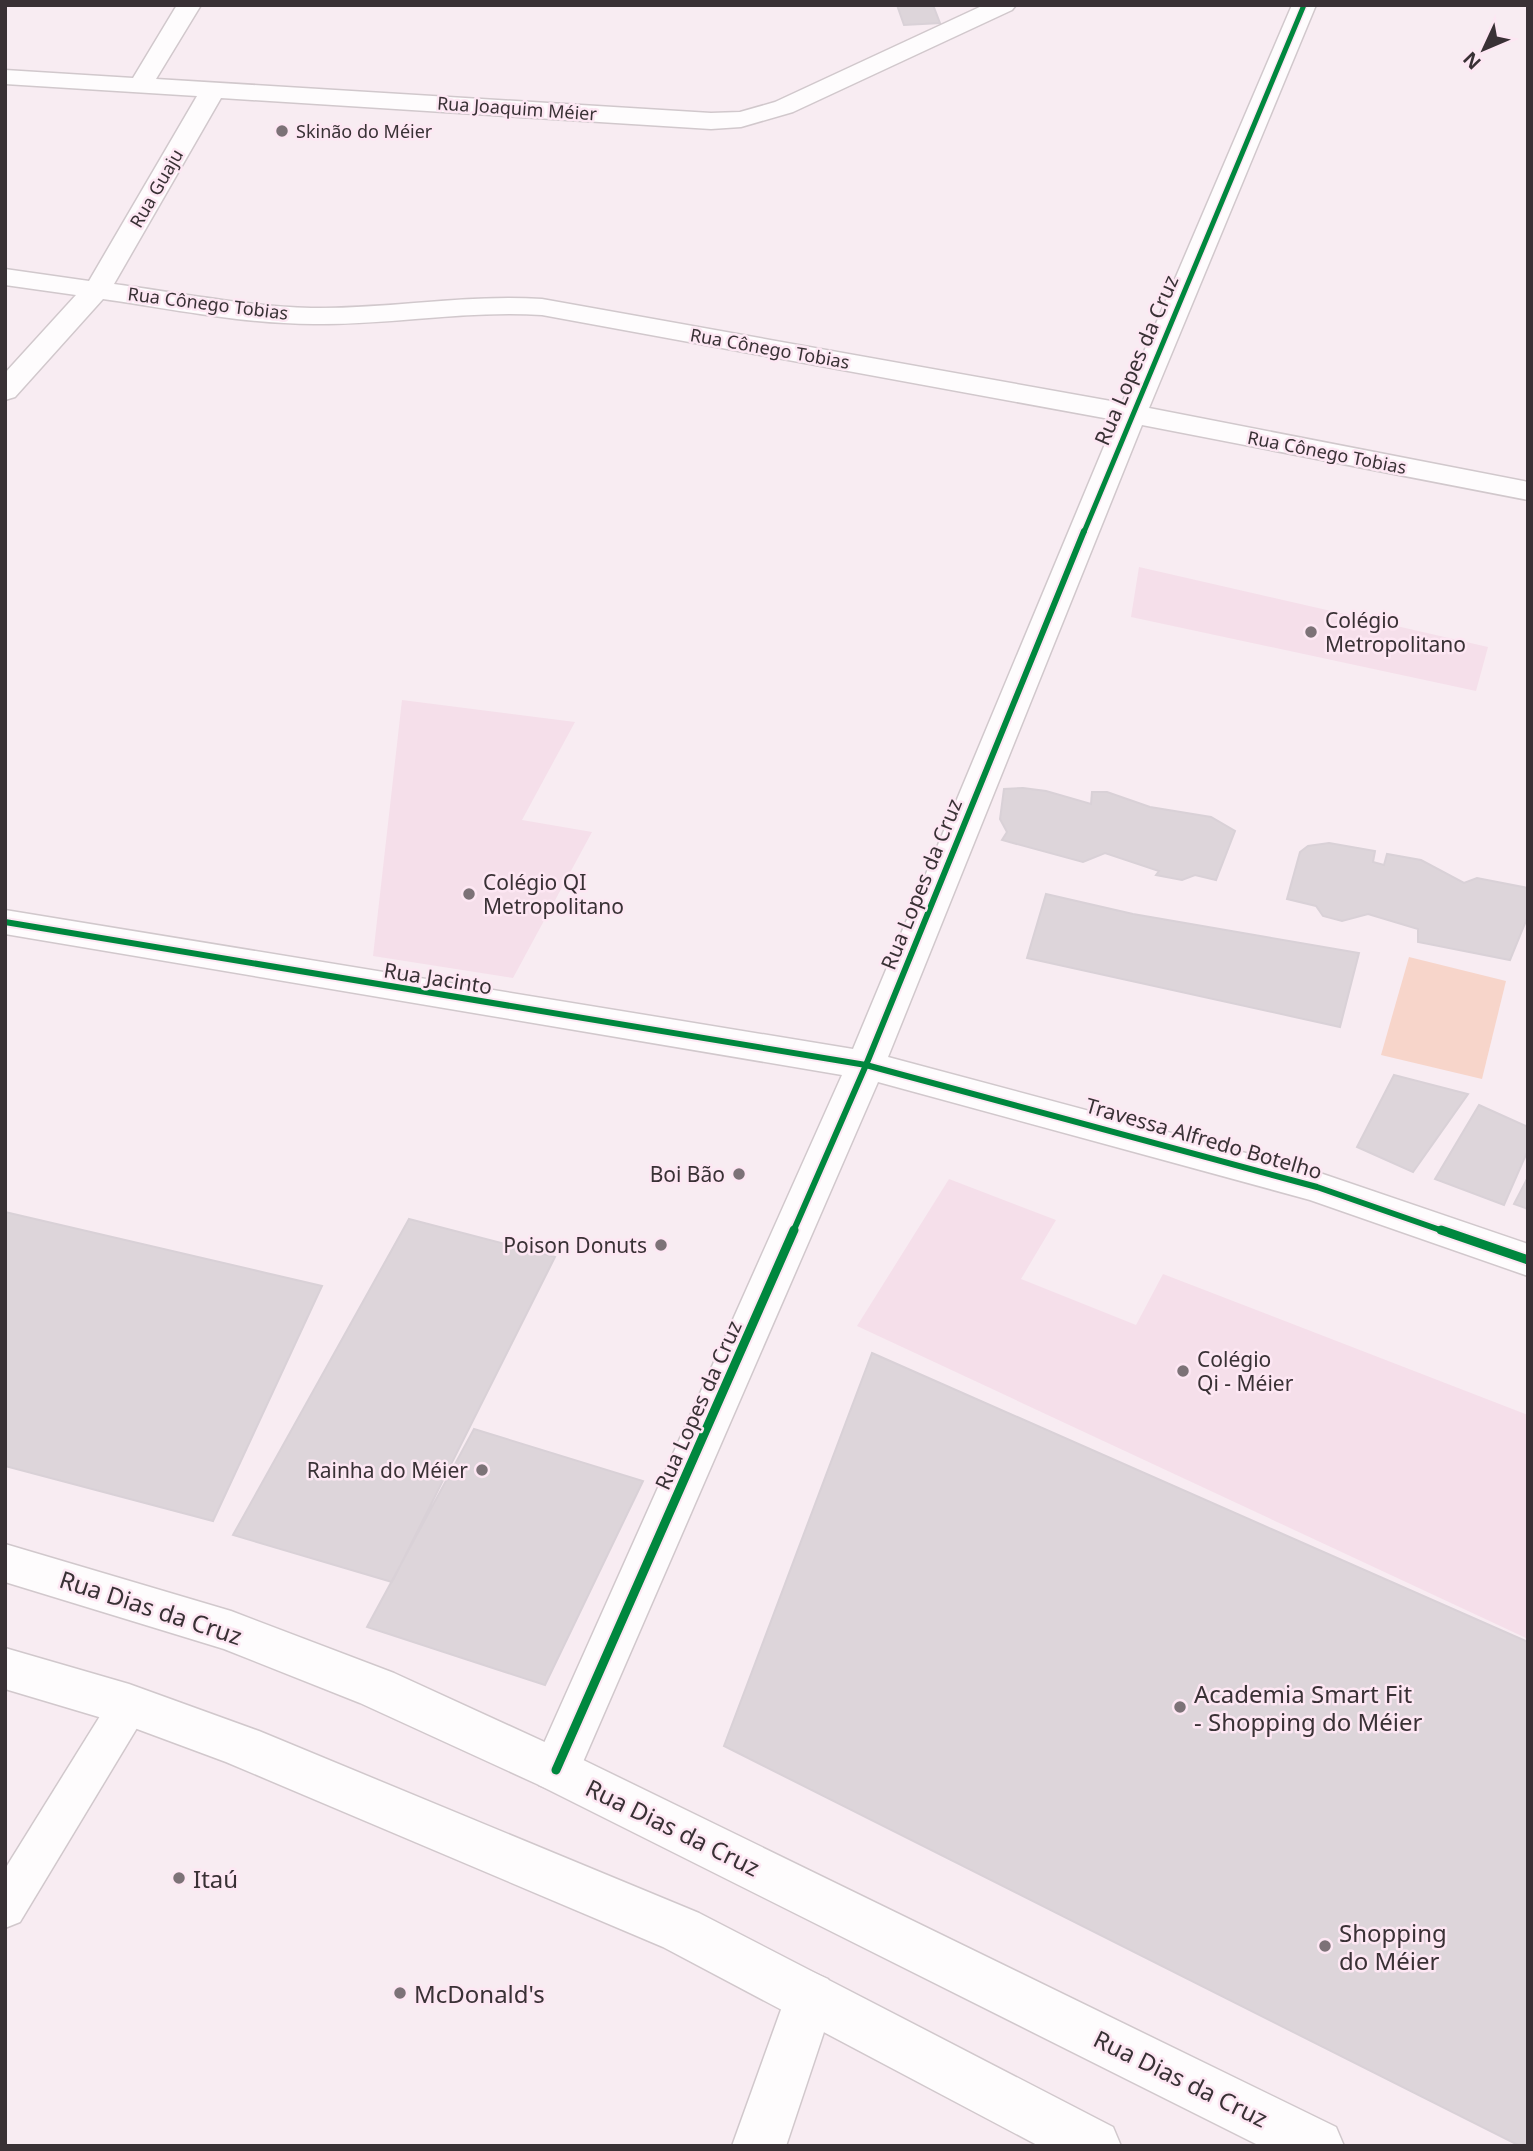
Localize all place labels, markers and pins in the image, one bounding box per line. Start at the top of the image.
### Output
place label: Skinão do Méier [296,119,433,143]
marker: Skinão do Méier [274,123,290,139]
place label: Colégio Metropolitano [1325,606,1466,658]
marker: Colégio Metropolitano [1303,624,1319,640]
place label: Colégio QI Metropolitano [483,868,624,920]
marker: Colégio QI Metropolitano [461,886,477,902]
place label: Boi Bão [650,1160,725,1188]
marker: Boi Bão [731,1166,747,1182]
place label: Poison Donuts [503,1231,647,1259]
marker: Poison Donuts [653,1237,669,1253]
place label: Colégio Qi - Méier [1197,1345,1294,1397]
marker: Colégio Qi - Méier [1175,1363,1191,1379]
place label: Rainha do Méier [307,1456,468,1484]
marker: Rainha do Méier [474,1462,490,1478]
place label: Academia Smart Fit - Shopping do Méier [1194,1677,1423,1738]
marker: Academia Smart Fit - Shopping do Méier [1172,1699,1188,1715]
place label: Itaú [193,1862,238,1895]
marker: Itaú [171,1870,187,1886]
place label: Shopping do Méier [1339,1916,1447,1977]
marker: Shopping do Méier [1317,1938,1333,1954]
place label: McDonald's [414,1977,545,2010]
marker: McDonald's [392,1985,408,2001]

